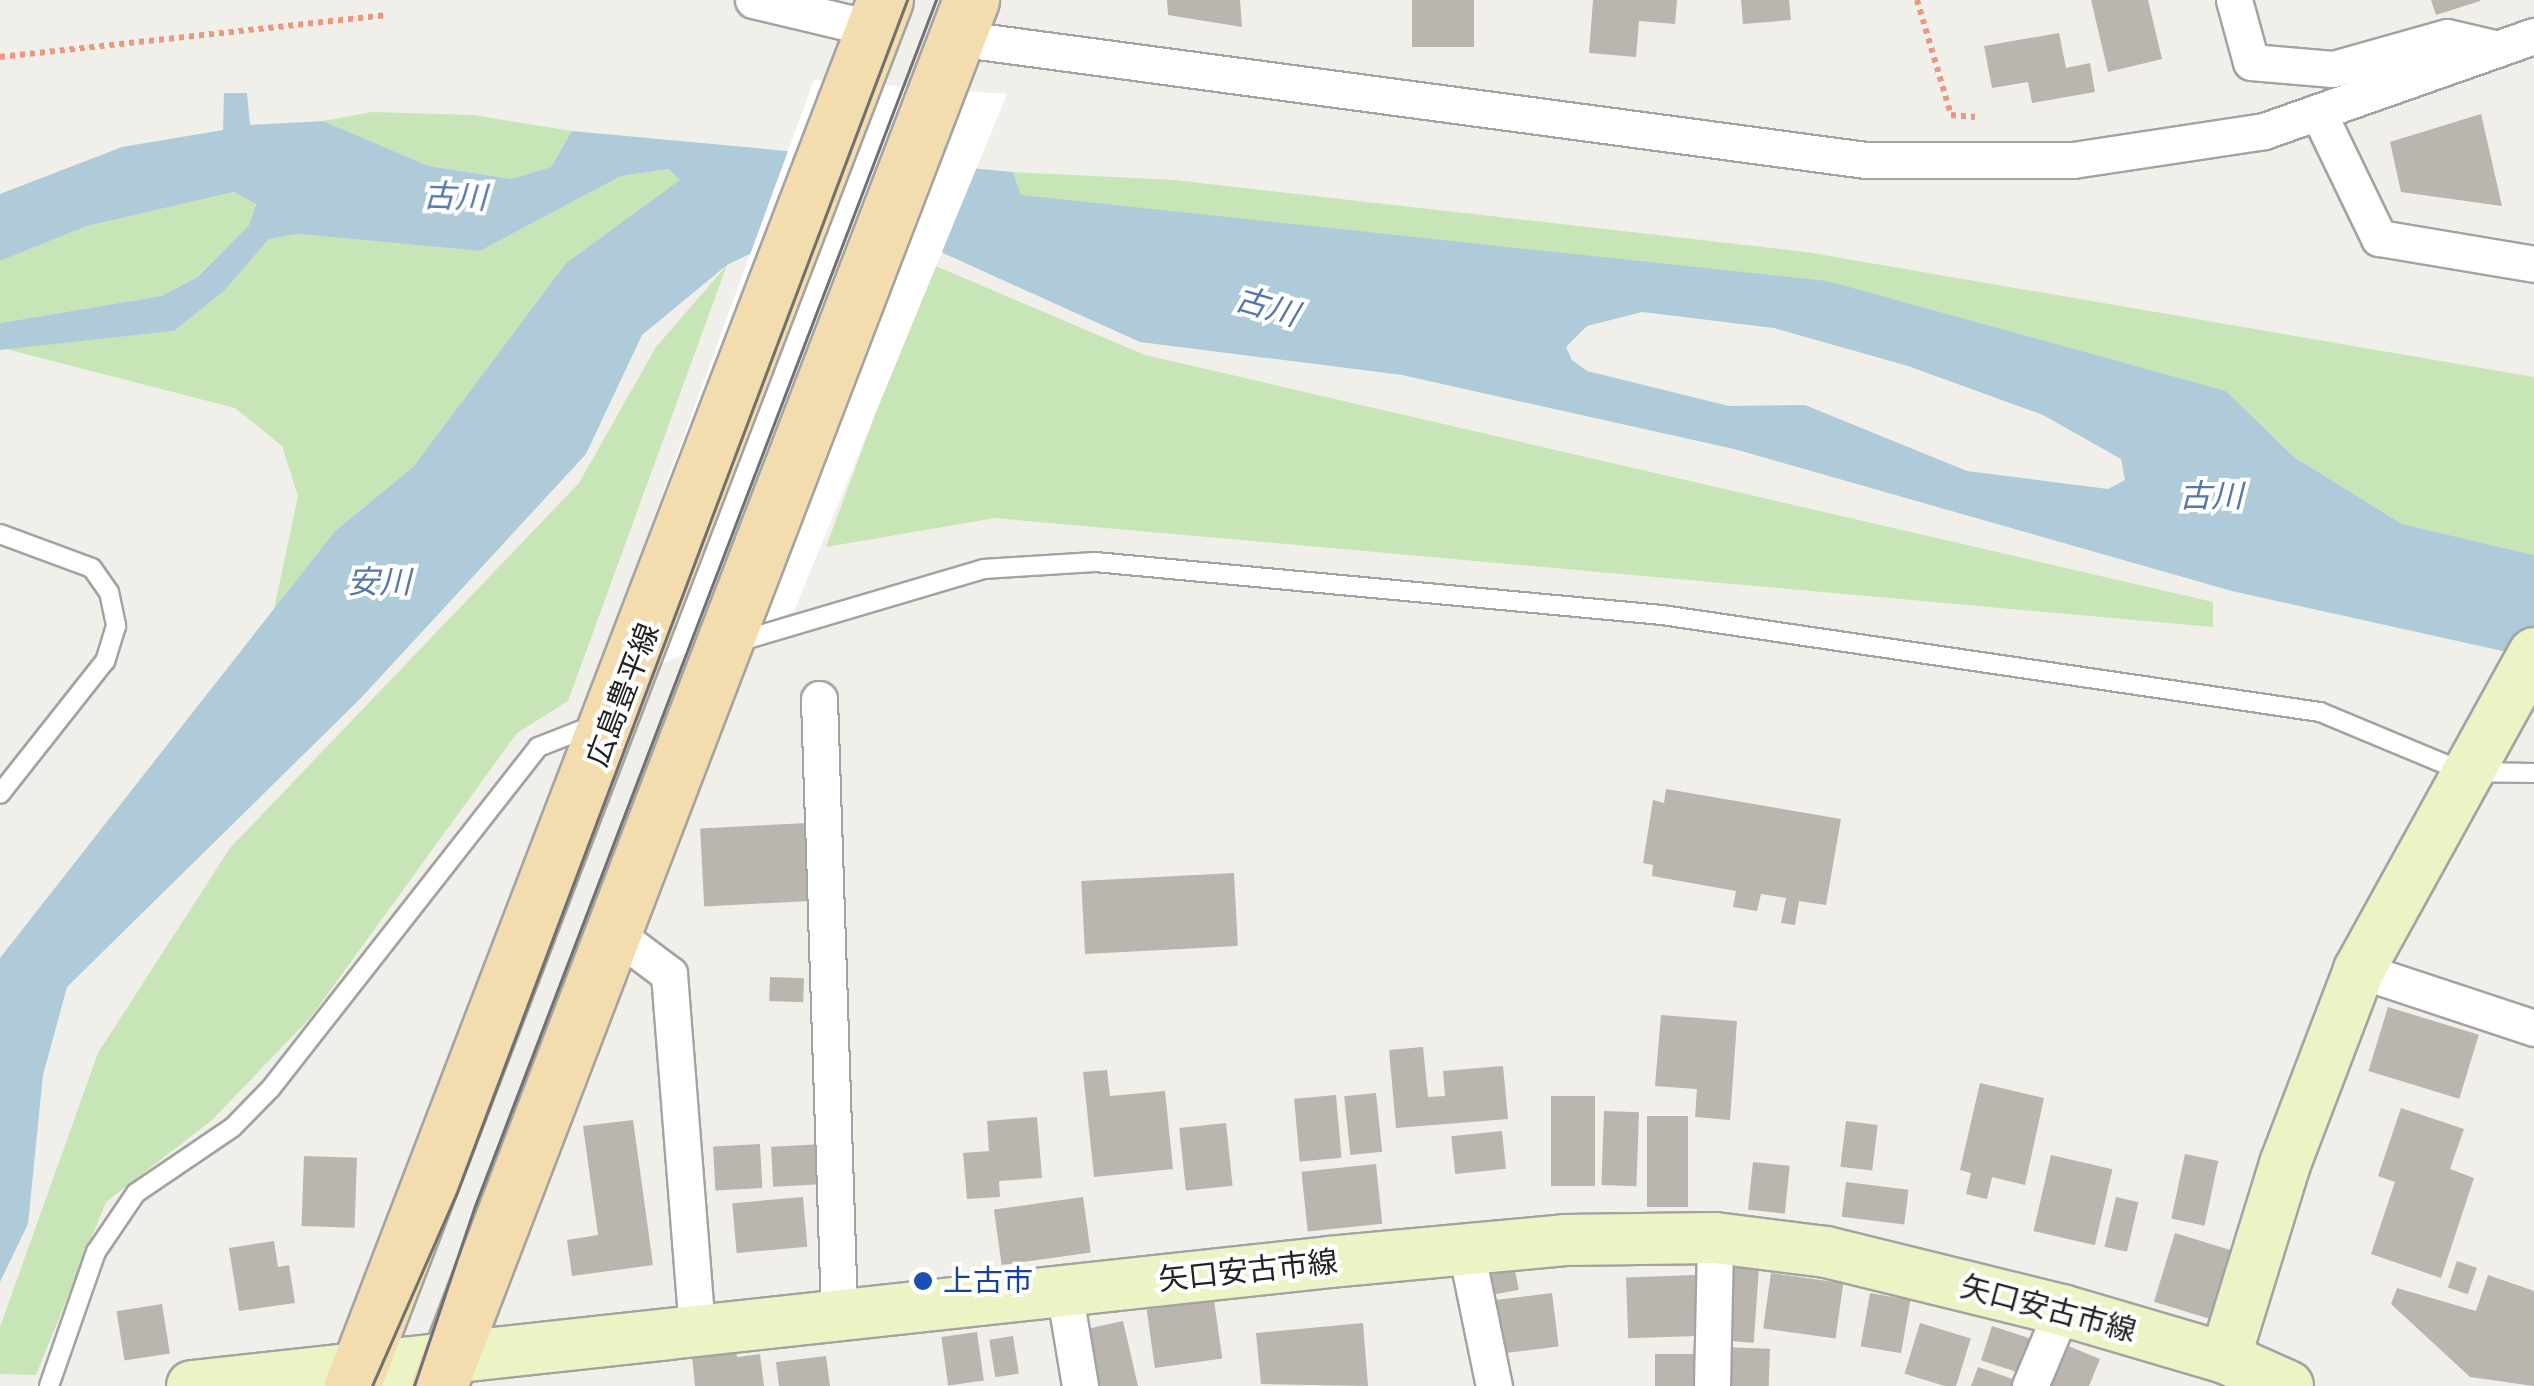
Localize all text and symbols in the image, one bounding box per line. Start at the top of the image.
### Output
water label: 古川 [422,177,488,217]
water label: 古川 [1231,280,1303,334]
water label: 古川 [2179,477,2243,515]
water label: 安川 [347,563,411,601]
street label: 広島豊平線 [579,619,667,771]
street label: 矢口安古市線 [1157,1244,1339,1298]
place label: 上古市 [943,1263,1033,1299]
street label: 矢口安古市線 [1956,1268,2140,1350]
marker: 上古市 [912,1270,934,1292]

